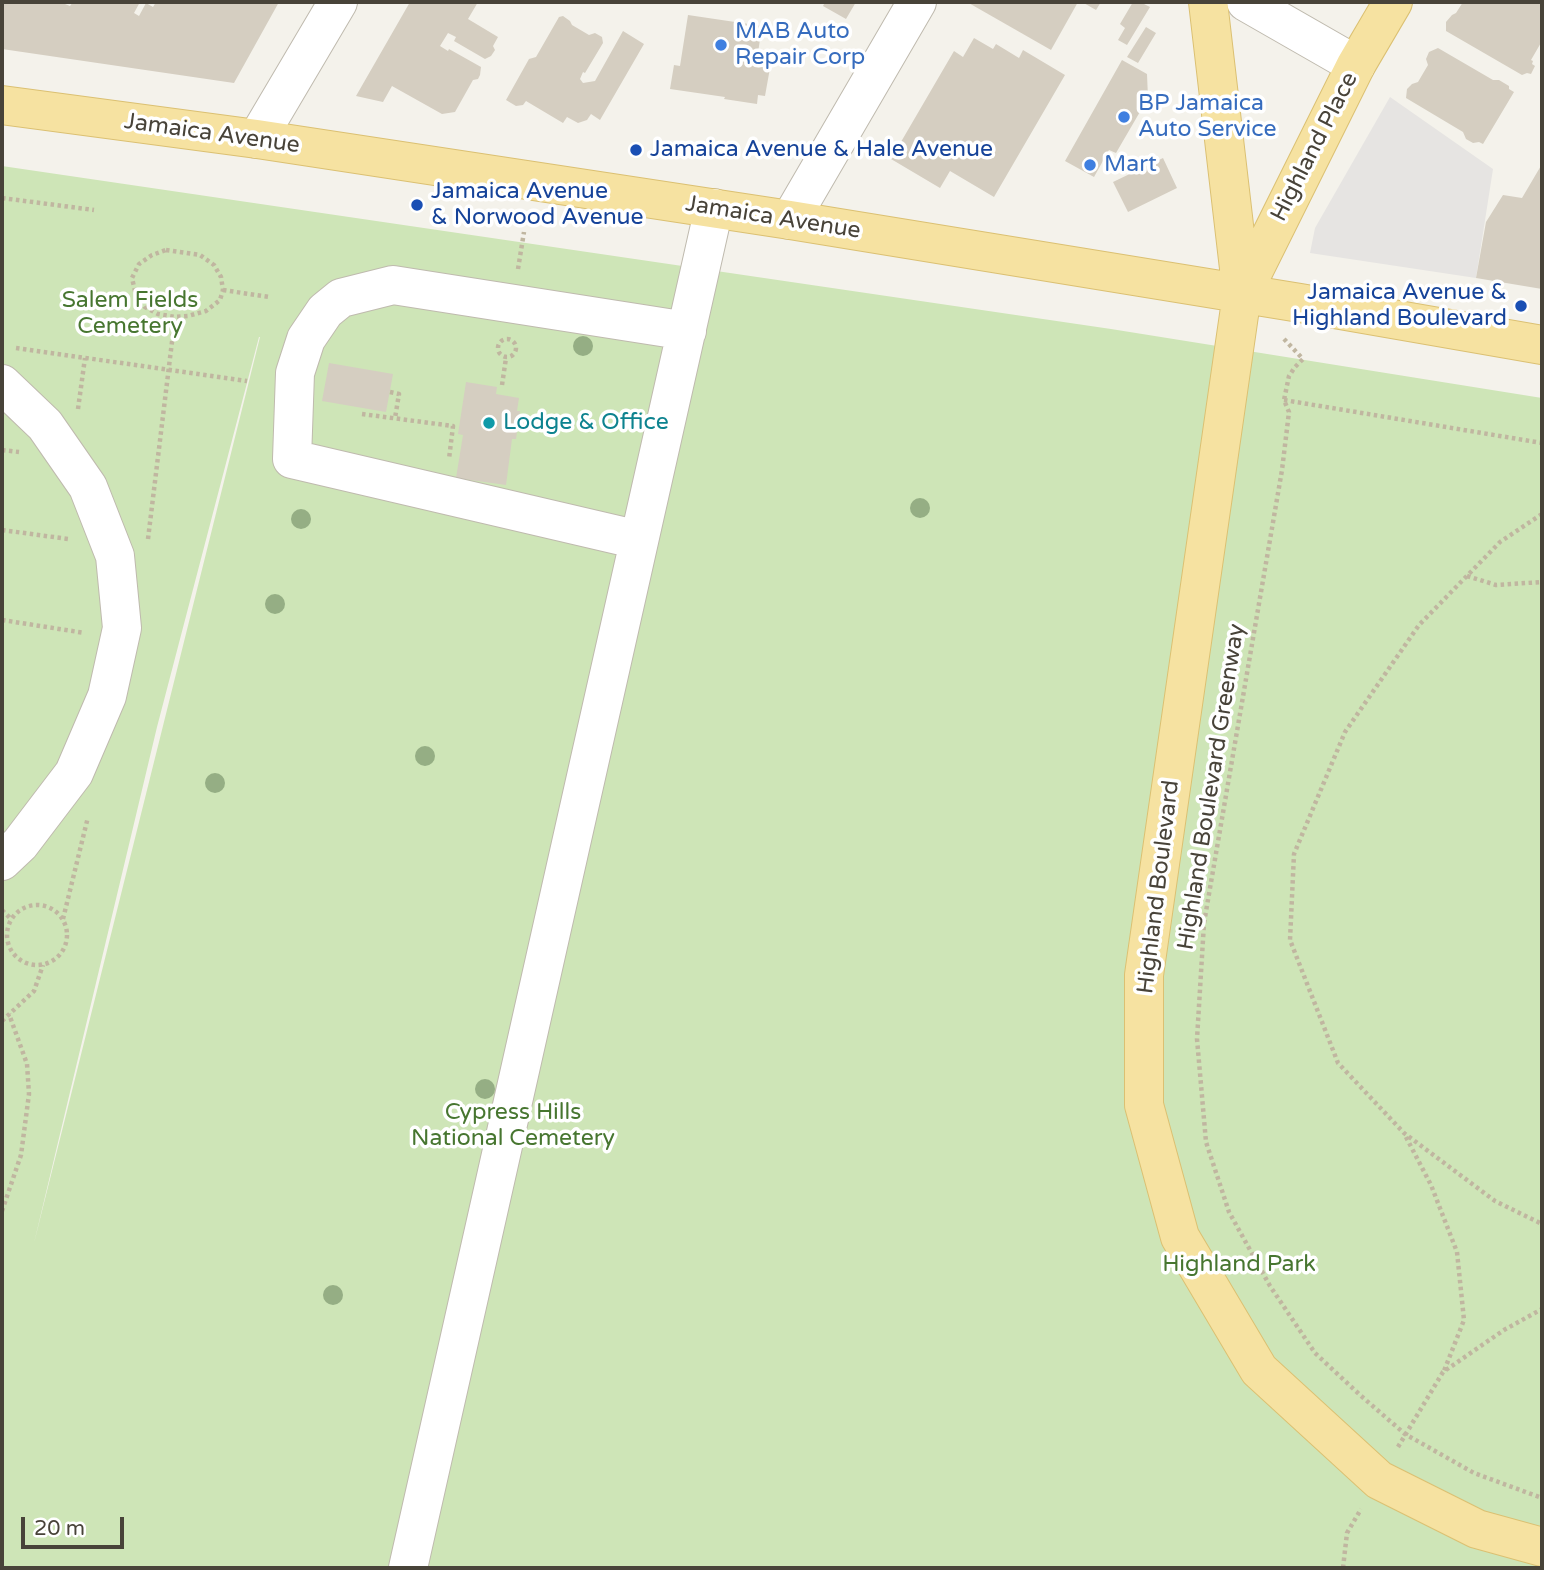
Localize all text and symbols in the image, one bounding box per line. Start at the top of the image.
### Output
place label: MAB Auto Repair Corp [735,18,865,72]
marker: MAB Auto Repair Corp [713,37,729,53]
street label: Highland Place [1266,68,1364,226]
place label: BP Jamaica Auto Service [1138,90,1277,144]
street label: Jamaica Avenue [122,108,302,160]
marker: BP Jamaica Auto Service [1116,109,1132,125]
place label: Jamaica Avenue & Hale Avenue [650,136,993,164]
marker: Jamaica Avenue & Hale Avenue [628,142,644,158]
place label: Mart [1104,151,1157,179]
marker: Mart [1082,157,1098,173]
place label: Jamaica Avenue & Norwood Avenue [431,178,644,232]
street label: Jamaica Avenue [683,191,863,245]
marker: Jamaica Avenue & Norwood Avenue [409,197,425,213]
place label: Jamaica Avenue & Highland Boulevard [1292,279,1507,333]
park label: Salem Fields Cemetery [62,287,198,341]
marker: Jamaica Avenue & Highland Boulevard [1513,298,1529,314]
place label: Lodge & Office [503,409,669,437]
marker: Lodge & Office [481,415,497,431]
street label: Highland Boulevard Greenway [1173,622,1251,952]
street label: Highland Boulevard [1132,779,1186,995]
park label: Cypress Hills National Cemetery [411,1099,615,1153]
park label: Highland Park [1162,1251,1316,1279]
scale bar [24,1504,128,1548]
text: 20 m [34,1516,85,1541]

